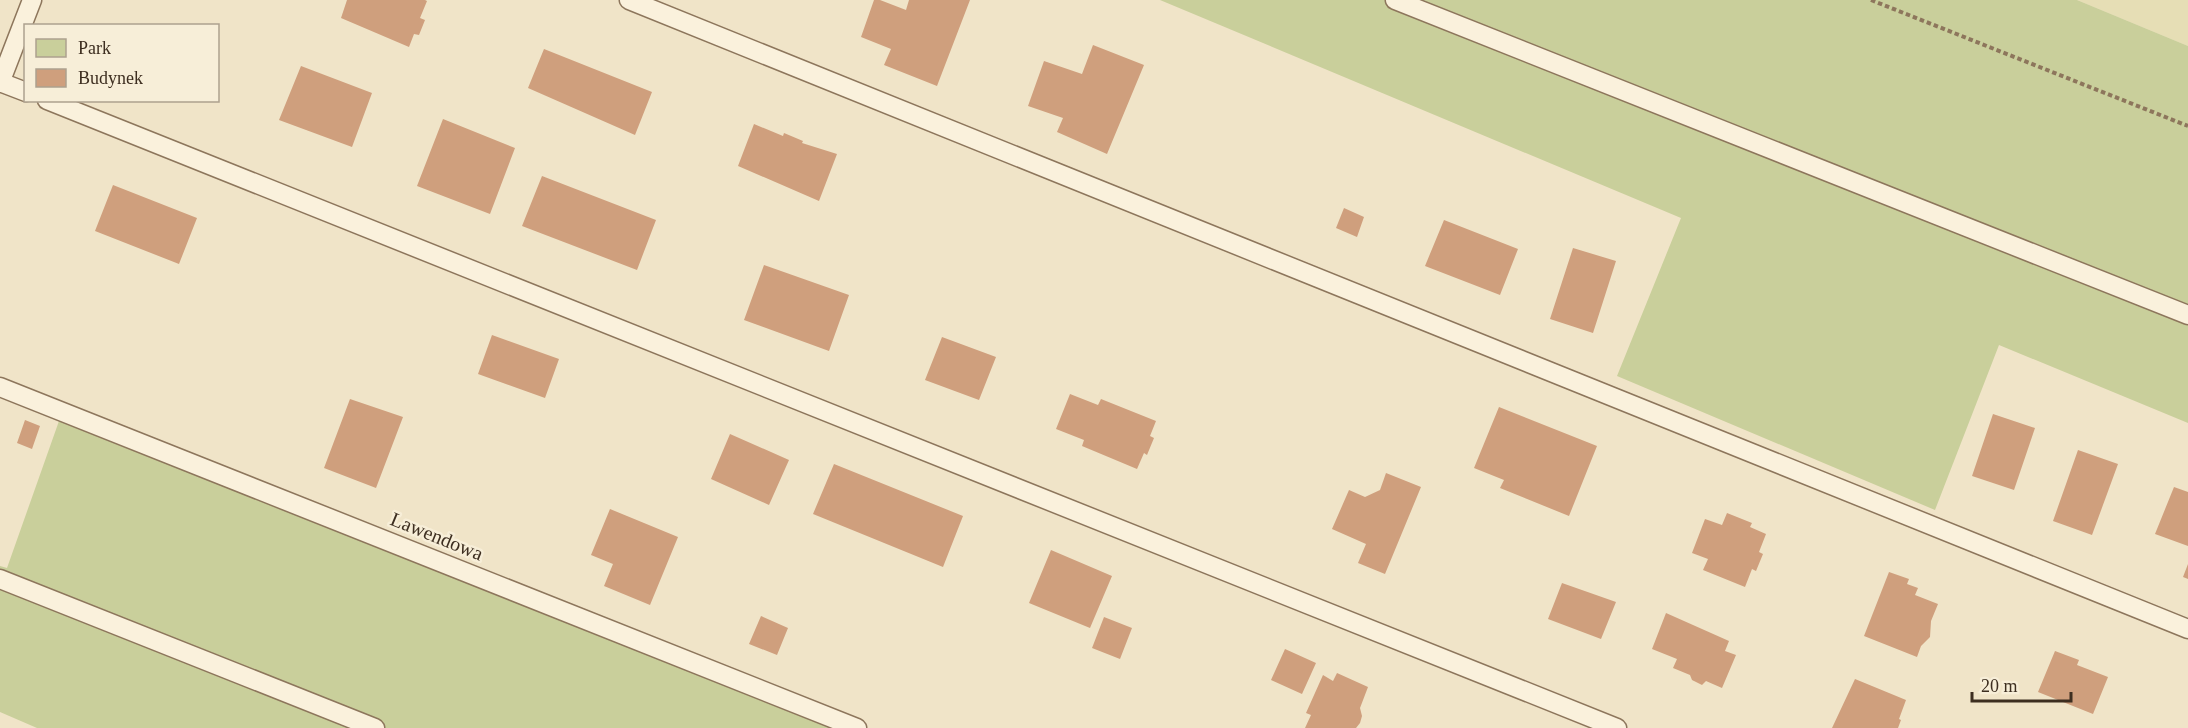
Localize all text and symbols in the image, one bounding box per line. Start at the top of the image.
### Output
legend [24,24,219,102]
text: Park [78,38,111,58]
text: Budynek [78,68,143,88]
street label: Lawendowa [388,507,487,565]
scale bar [1972,665,2071,703]
text: 20 m [1981,676,2018,696]

